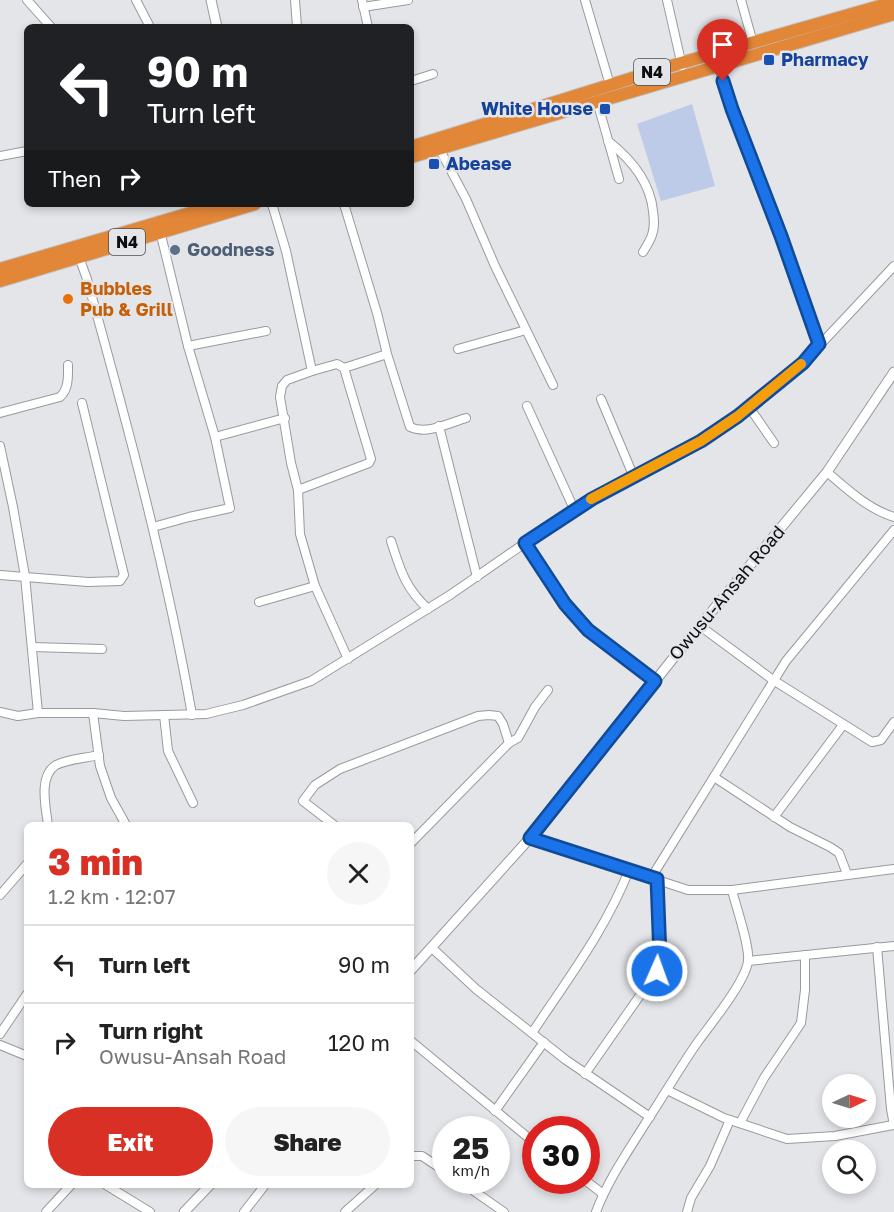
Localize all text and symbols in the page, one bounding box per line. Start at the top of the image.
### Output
pin [697,19,748,81]
icon: arrive [706,28,739,61]
text: 90 m [147,46,248,96]
icon: left [48,48,126,126]
place label: Pharmacy [781,48,869,70]
marker: Pharmacy [762,53,776,67]
road number: N4 [634,59,670,85]
text: Turn left [147,97,256,129]
place label: White House [481,97,593,119]
marker: White House [598,102,612,116]
place label: Abease [446,152,512,174]
marker: Abease [427,157,441,171]
icon: right [113,162,146,195]
text: Then [48,165,101,192]
road number: N4 [109,229,145,255]
place label: Goodness [187,238,275,260]
marker: Goodness [168,243,182,257]
place label: Bubbles Pub & Grill [80,277,173,320]
marker: Bubbles Pub & Grill [61,292,75,306]
street label: Owusu-Ansah Road [664,521,789,664]
text: 3 min [48,840,143,883]
button: close [327,842,390,905]
text: 1.2 km · 12:07 [48,884,176,908]
position arrow [625,939,689,1003]
icon: left [48,948,81,981]
text: Turn left [99,951,190,978]
text: 90 m [338,951,390,978]
text: Turn right [99,1017,203,1044]
icon: right [48,1026,81,1059]
text: 120 m [328,1029,390,1056]
text: Owusu-Ansah Road [99,1044,286,1068]
north arrow [822,1074,876,1128]
map controls [822,1074,876,1194]
button: Exit [48,1107,213,1176]
button: Share [225,1107,390,1176]
speed limit sign: 30 [522,1116,600,1194]
text: 25 [453,1130,489,1166]
button: search [822,1140,876,1194]
text: km/h [452,1161,490,1179]

